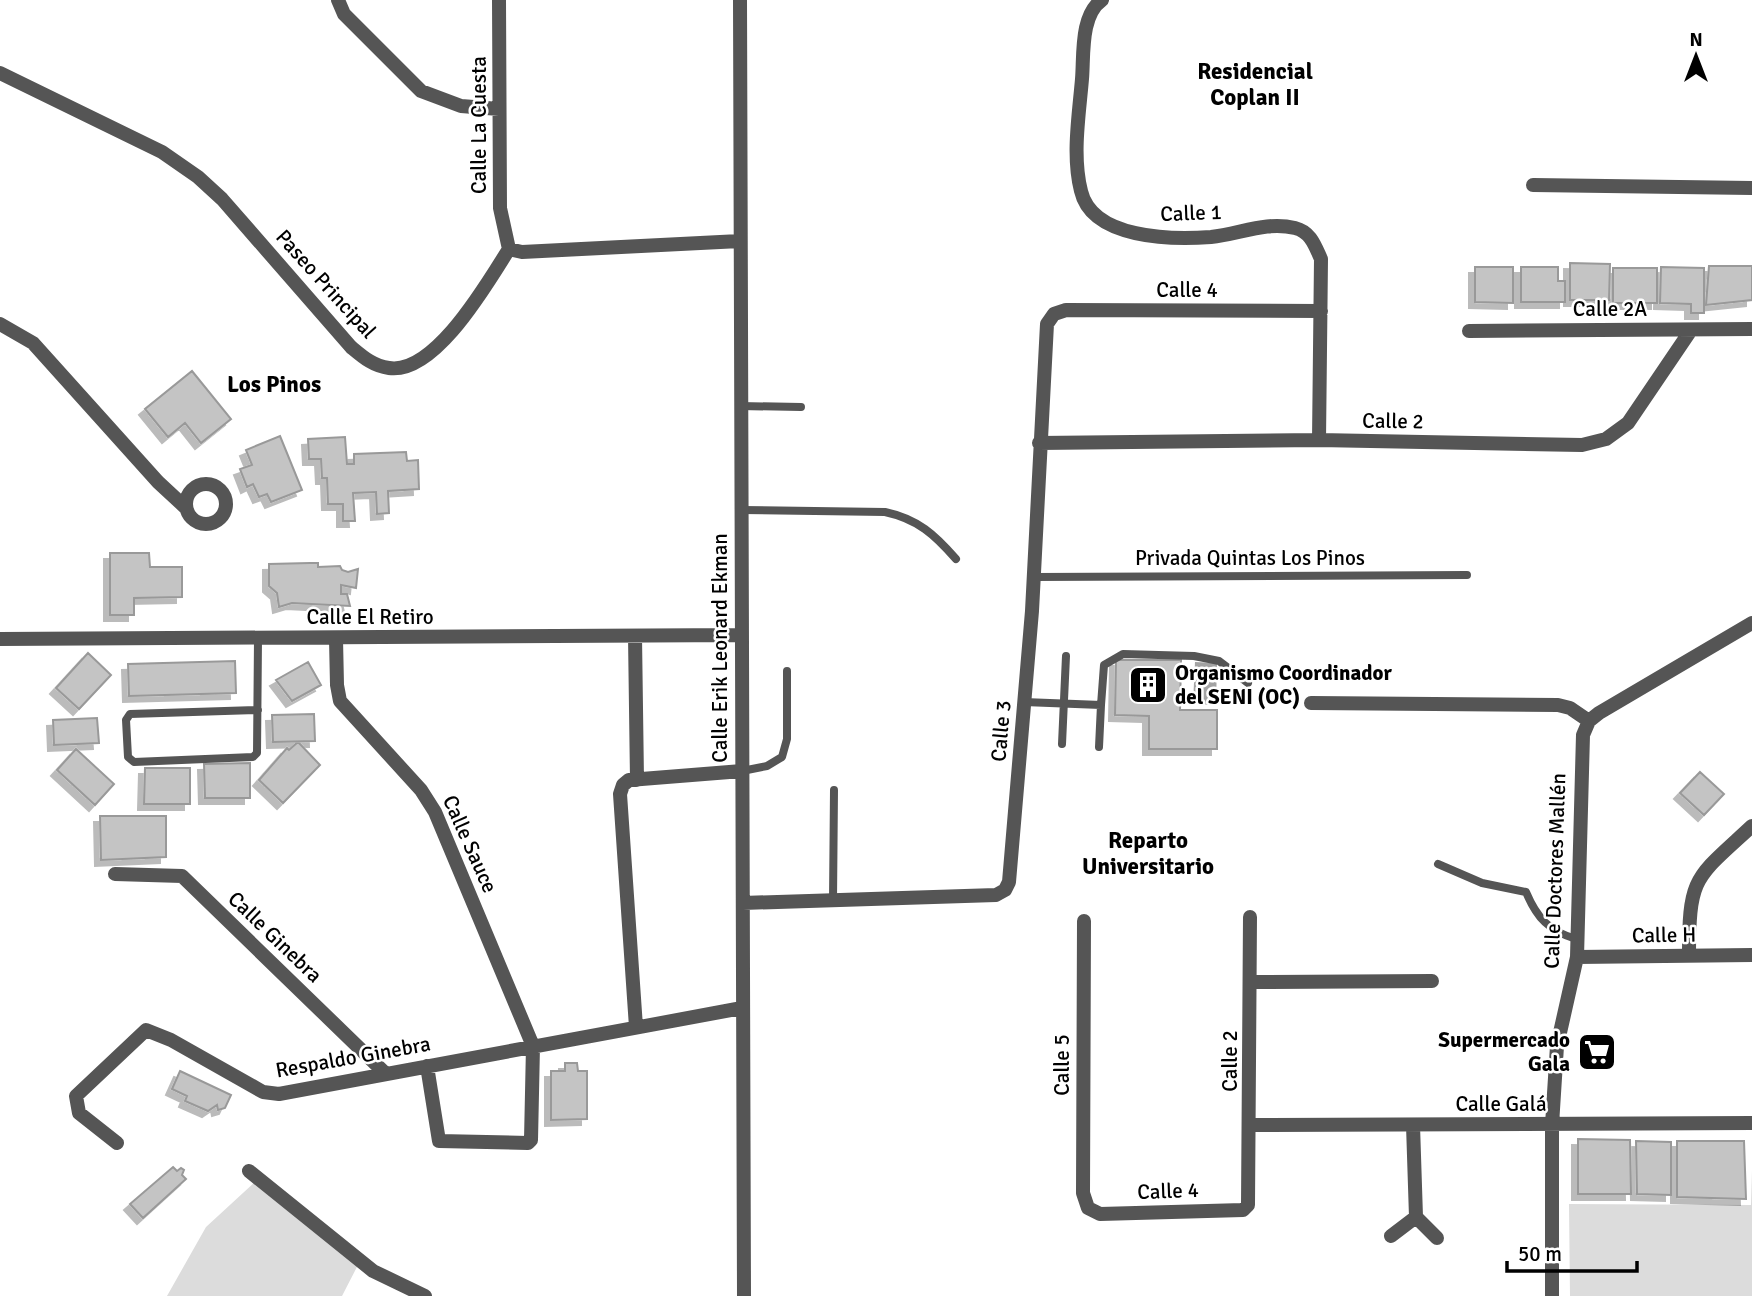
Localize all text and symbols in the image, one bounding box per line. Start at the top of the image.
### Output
north arrow [1661,21,1731,91]
text: N [1689,28,1703,52]
street label: Calle La Cuesta [466,56,492,194]
district label: Residencial Coplan II [1197,57,1313,112]
street label: Calle 1 [1160,199,1222,227]
street label: Paseo Principal [270,224,382,344]
street label: Calle 4 [1156,277,1218,303]
street label: Calle 2A [1573,296,1647,322]
district label: Los Pinos [227,370,321,399]
street label: Calle 2 [1362,407,1424,435]
street label: Calle Erik Leonard Ekman [707,533,733,763]
street label: Privada Quintas Los Pinos [1135,545,1365,571]
street label: Calle El Retiro [306,604,434,630]
place label: Organismo Coordinador del SENI (OC) [1175,660,1392,710]
building icon: Organismo Coordinador del SENI (OC) [1127,664,1169,706]
street label: Calle 3 [985,699,1017,763]
street label: Calle Doctores Mallén [1539,773,1571,969]
street label: Calle Sauce [437,791,503,897]
district label: Reparto Universitario [1082,826,1214,881]
street label: Calle Ginebra [223,886,327,988]
street label: Calle H [1632,921,1696,949]
place label: Supermercado Gala [1438,1027,1570,1077]
street label: Calle 2 [1217,1030,1243,1092]
street label: Respaldo Ginebra [273,1031,433,1083]
supermarket icon: Supermercado Gala [1576,1031,1618,1073]
street label: Calle 5 [1049,1034,1075,1096]
street label: Calle Galá [1455,1091,1547,1117]
street label: Calle 4 [1137,1177,1199,1205]
scale bar [1507,1230,1636,1274]
text: 50 m [1518,1241,1562,1267]

